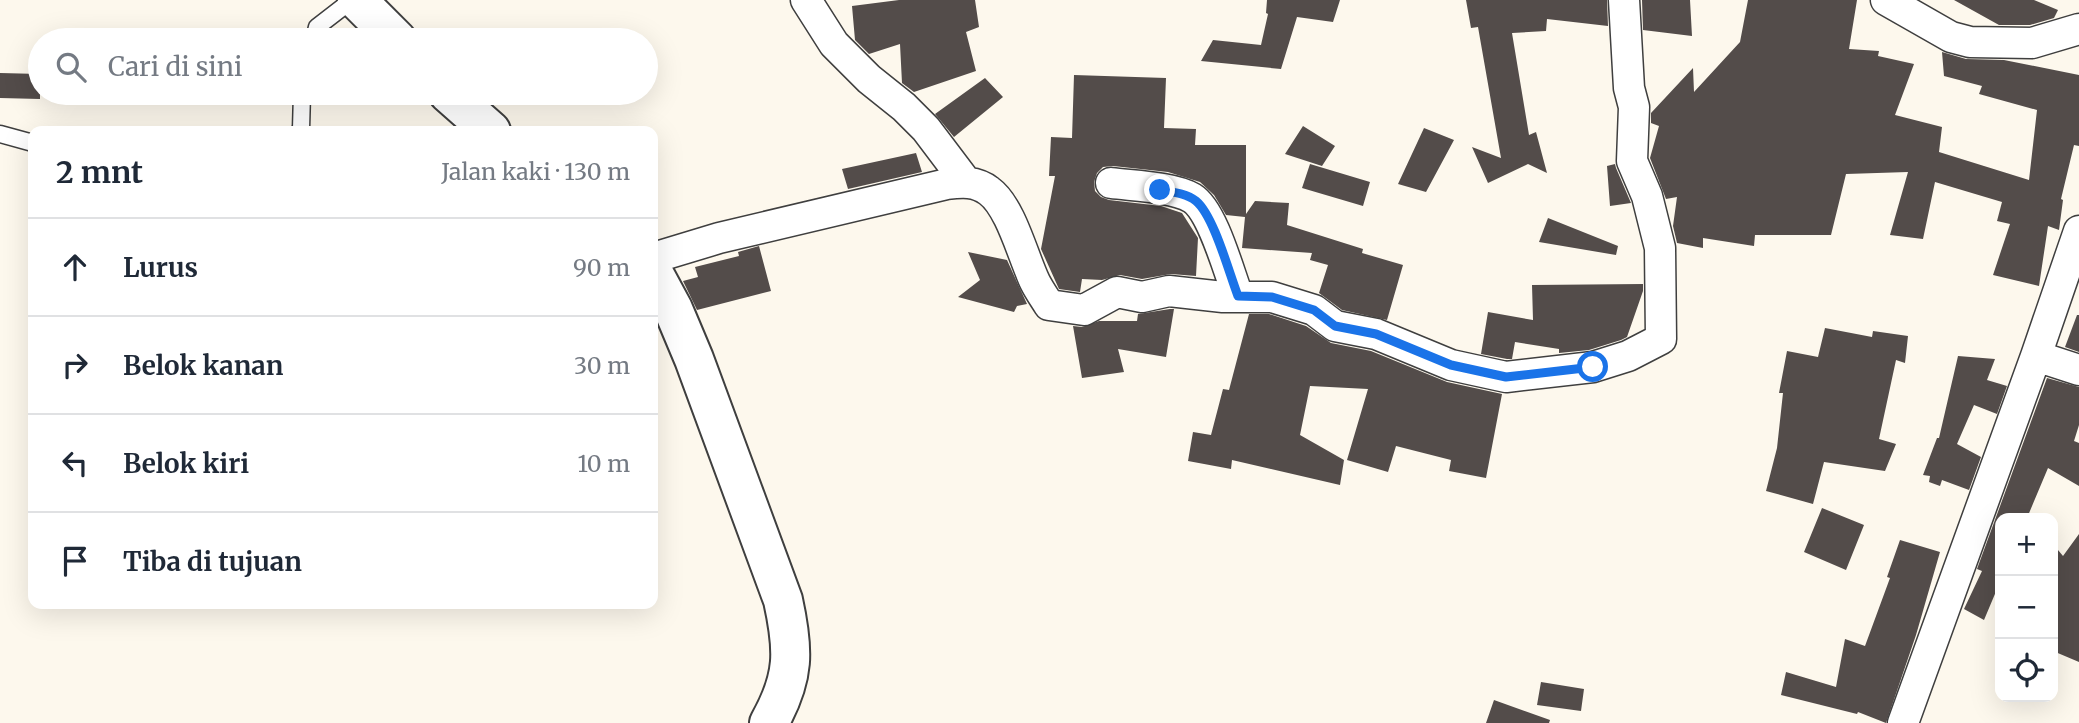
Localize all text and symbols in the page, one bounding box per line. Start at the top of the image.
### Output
search box [28,28,658,105]
icon: search [52,48,90,86]
text: Cari di sini [108,50,242,83]
text: 2 mnt [56,153,143,191]
text: Jalan kaki · 130 m [441,157,630,186]
route end [1144,174,1175,205]
icon: ahead [56,248,94,286]
text: Lurus [123,251,198,284]
text: 90 m [573,253,630,282]
icon: right [56,346,94,384]
text: Belok kanan [123,349,283,382]
text: 30 m [574,351,630,380]
route start [1577,351,1608,382]
icon: left [56,444,94,482]
text: Belok kiri [123,447,249,480]
text: 10 m [577,449,630,478]
map controls [1995,513,2058,702]
button: + [1995,513,2058,576]
icon: arrive [56,542,94,580]
text: Tiba di tujuan [123,545,302,578]
button: − [1995,576,2058,639]
button: locate [1995,639,2058,702]

